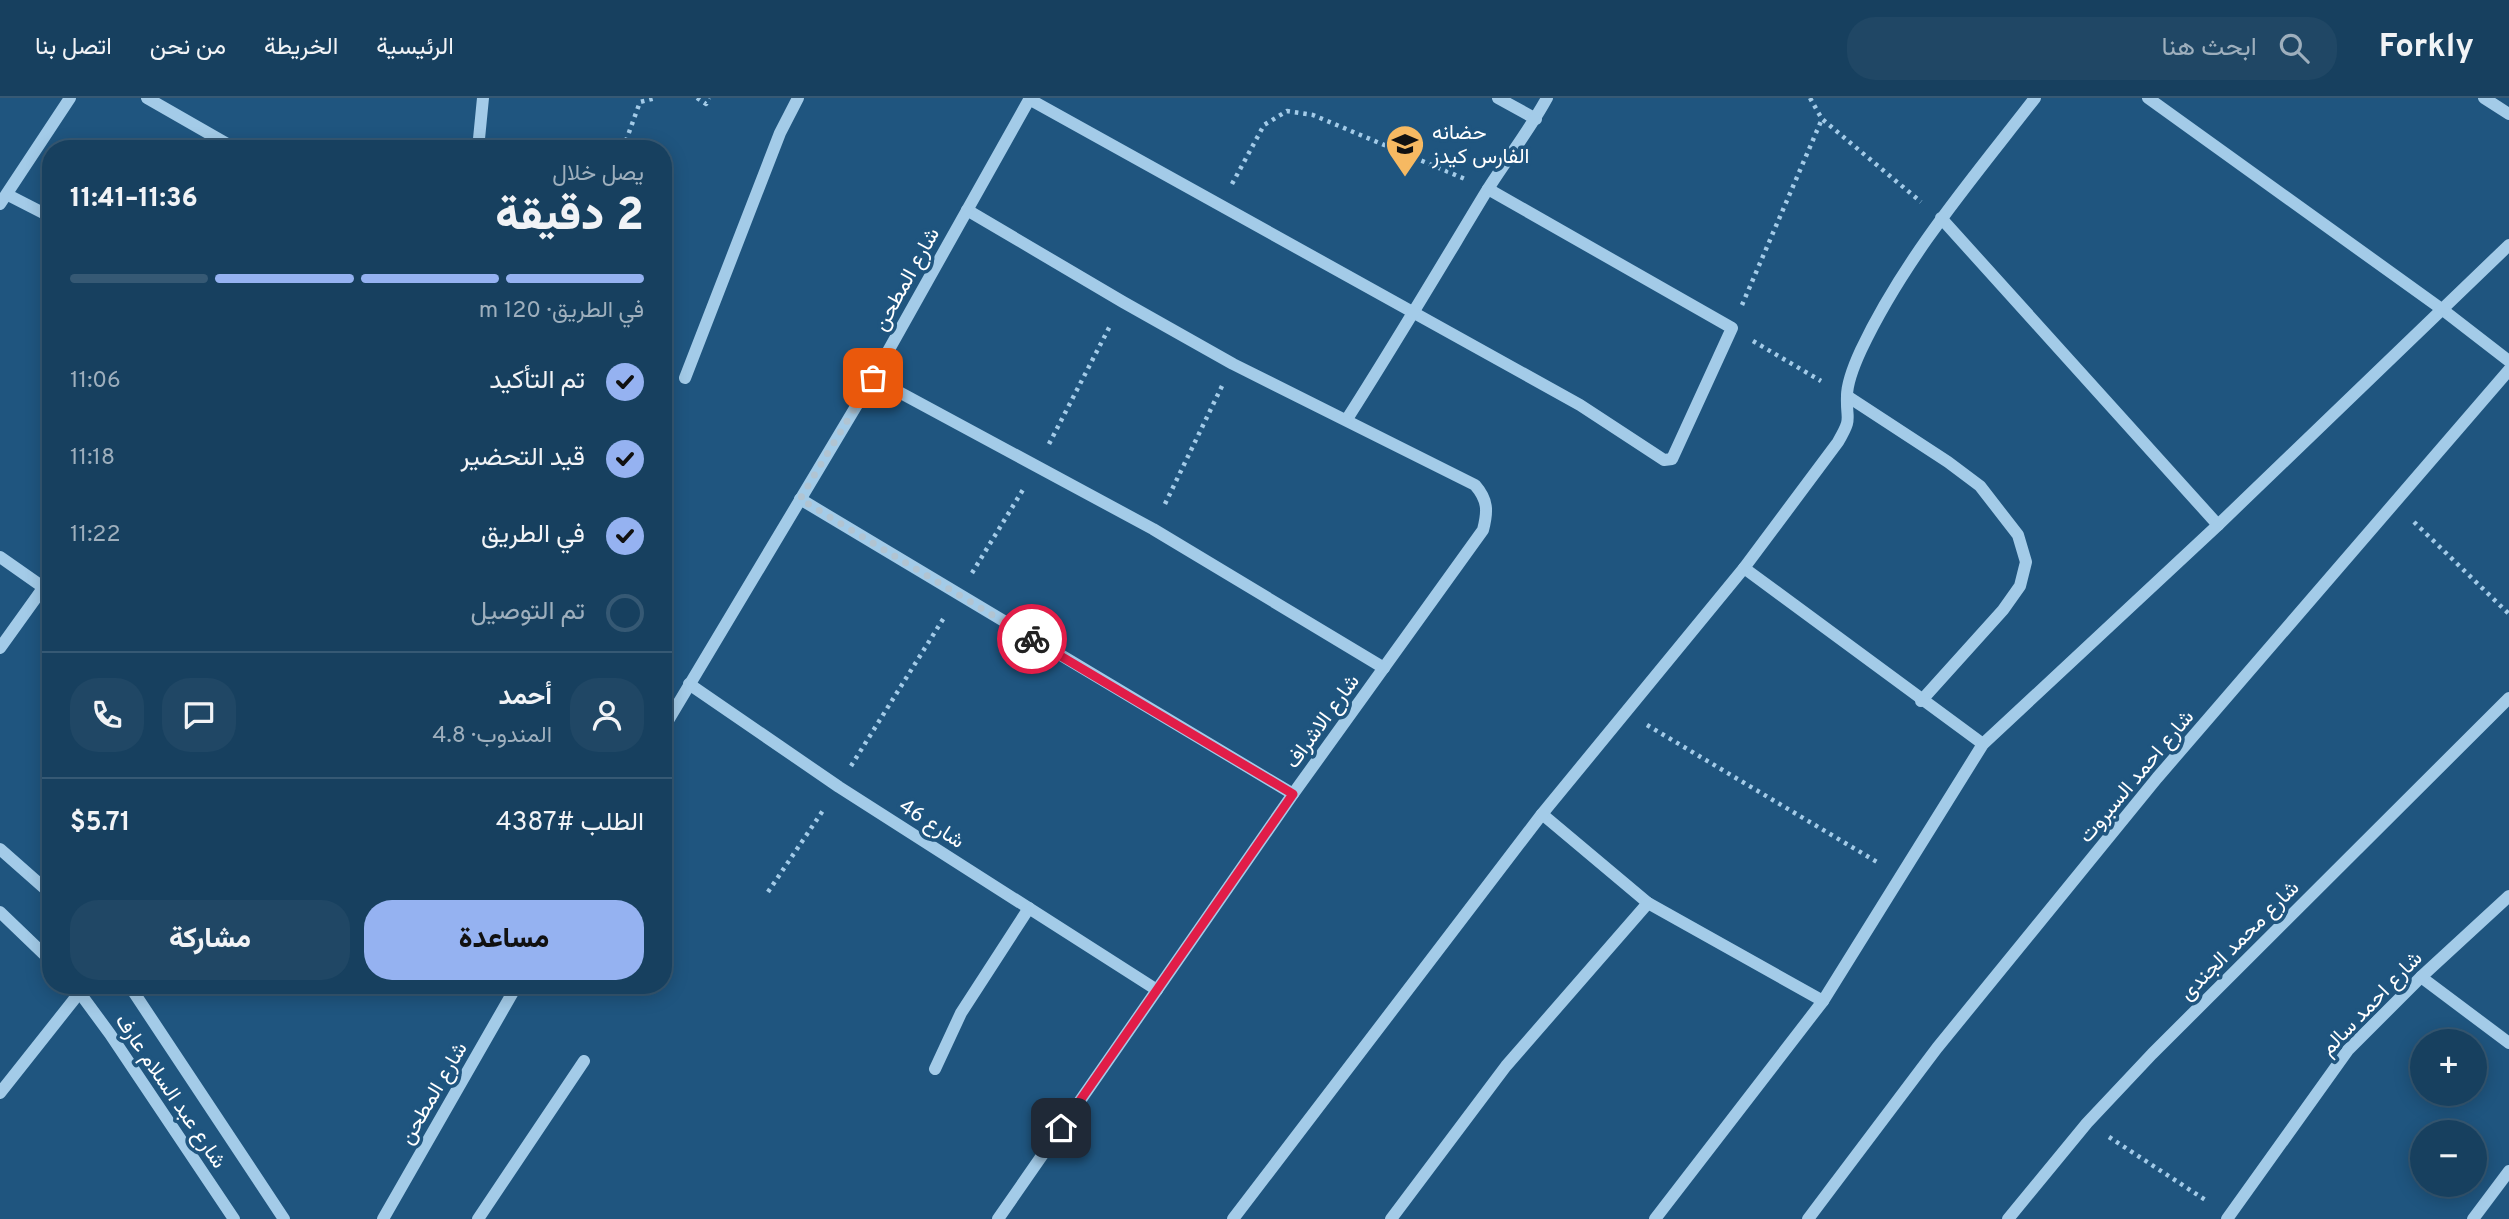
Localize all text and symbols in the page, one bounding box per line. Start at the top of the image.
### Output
search box [1847,17,2337,80]
text: Forkly [2379,27,2474,69]
icon: search [2275,29,2313,67]
text: ابحث هنا [2161,32,2257,65]
text: اتصل بنا [35,33,112,63]
text: من نحن [150,33,226,63]
text: الخريطة [264,33,338,63]
text: الرئيسية [376,33,454,63]
place label: حضانه الفارس كيدز [1431,120,1529,171]
school or university icon: حضانه الفارس كيدز [1384,123,1426,178]
text: يصل خلال [552,160,644,189]
text: 11:36–11:41 [70,183,198,216]
text: 2 دقيقة [495,188,644,247]
street label: شارع المطحن [868,223,947,336]
text: في الطريق · 120 m [479,297,644,326]
pin [843,348,903,408]
icon: bag [854,359,892,397]
icon: check [606,363,644,401]
text: تم التأكيد [489,365,585,398]
text: 11:06 [70,367,121,396]
icon: check [606,440,644,478]
text: قيد التحضير [460,442,585,475]
text: 11:18 [70,444,115,473]
icon: check [606,517,644,555]
text: في الطريق [481,519,585,552]
text: 11:22 [70,521,121,550]
text: تم التوصيل [471,596,585,629]
courier [997,604,1067,674]
icon: bike [1013,620,1051,658]
street label: شارع الاشراف [1280,669,1367,774]
button: phone [70,678,144,752]
button: chat [162,678,236,752]
button: person [570,678,644,752]
text: أحمد [499,681,552,714]
street label: شارع احمد السبروت [2074,705,2201,849]
text: المندوب · 4.8 [432,722,552,751]
street label: شارع 46 [893,793,969,855]
text: $5.71 [70,807,131,840]
text: الطلب #4387 [496,807,644,840]
street label: شارع محمد الجندى [2174,875,2306,1007]
button: مشاركة [70,900,350,980]
button: مساعدة [364,900,644,980]
street label: شارع احمد سالم [2315,946,2429,1062]
street label: شارع عبد السلام عارف [108,1009,231,1174]
map controls [2410,1029,2487,1197]
button: + [2410,1029,2487,1106]
street label: شارع المطحن [394,1038,474,1150]
pin [1031,1098,1091,1158]
icon: home [1042,1109,1080,1147]
button: − [2410,1120,2487,1197]

